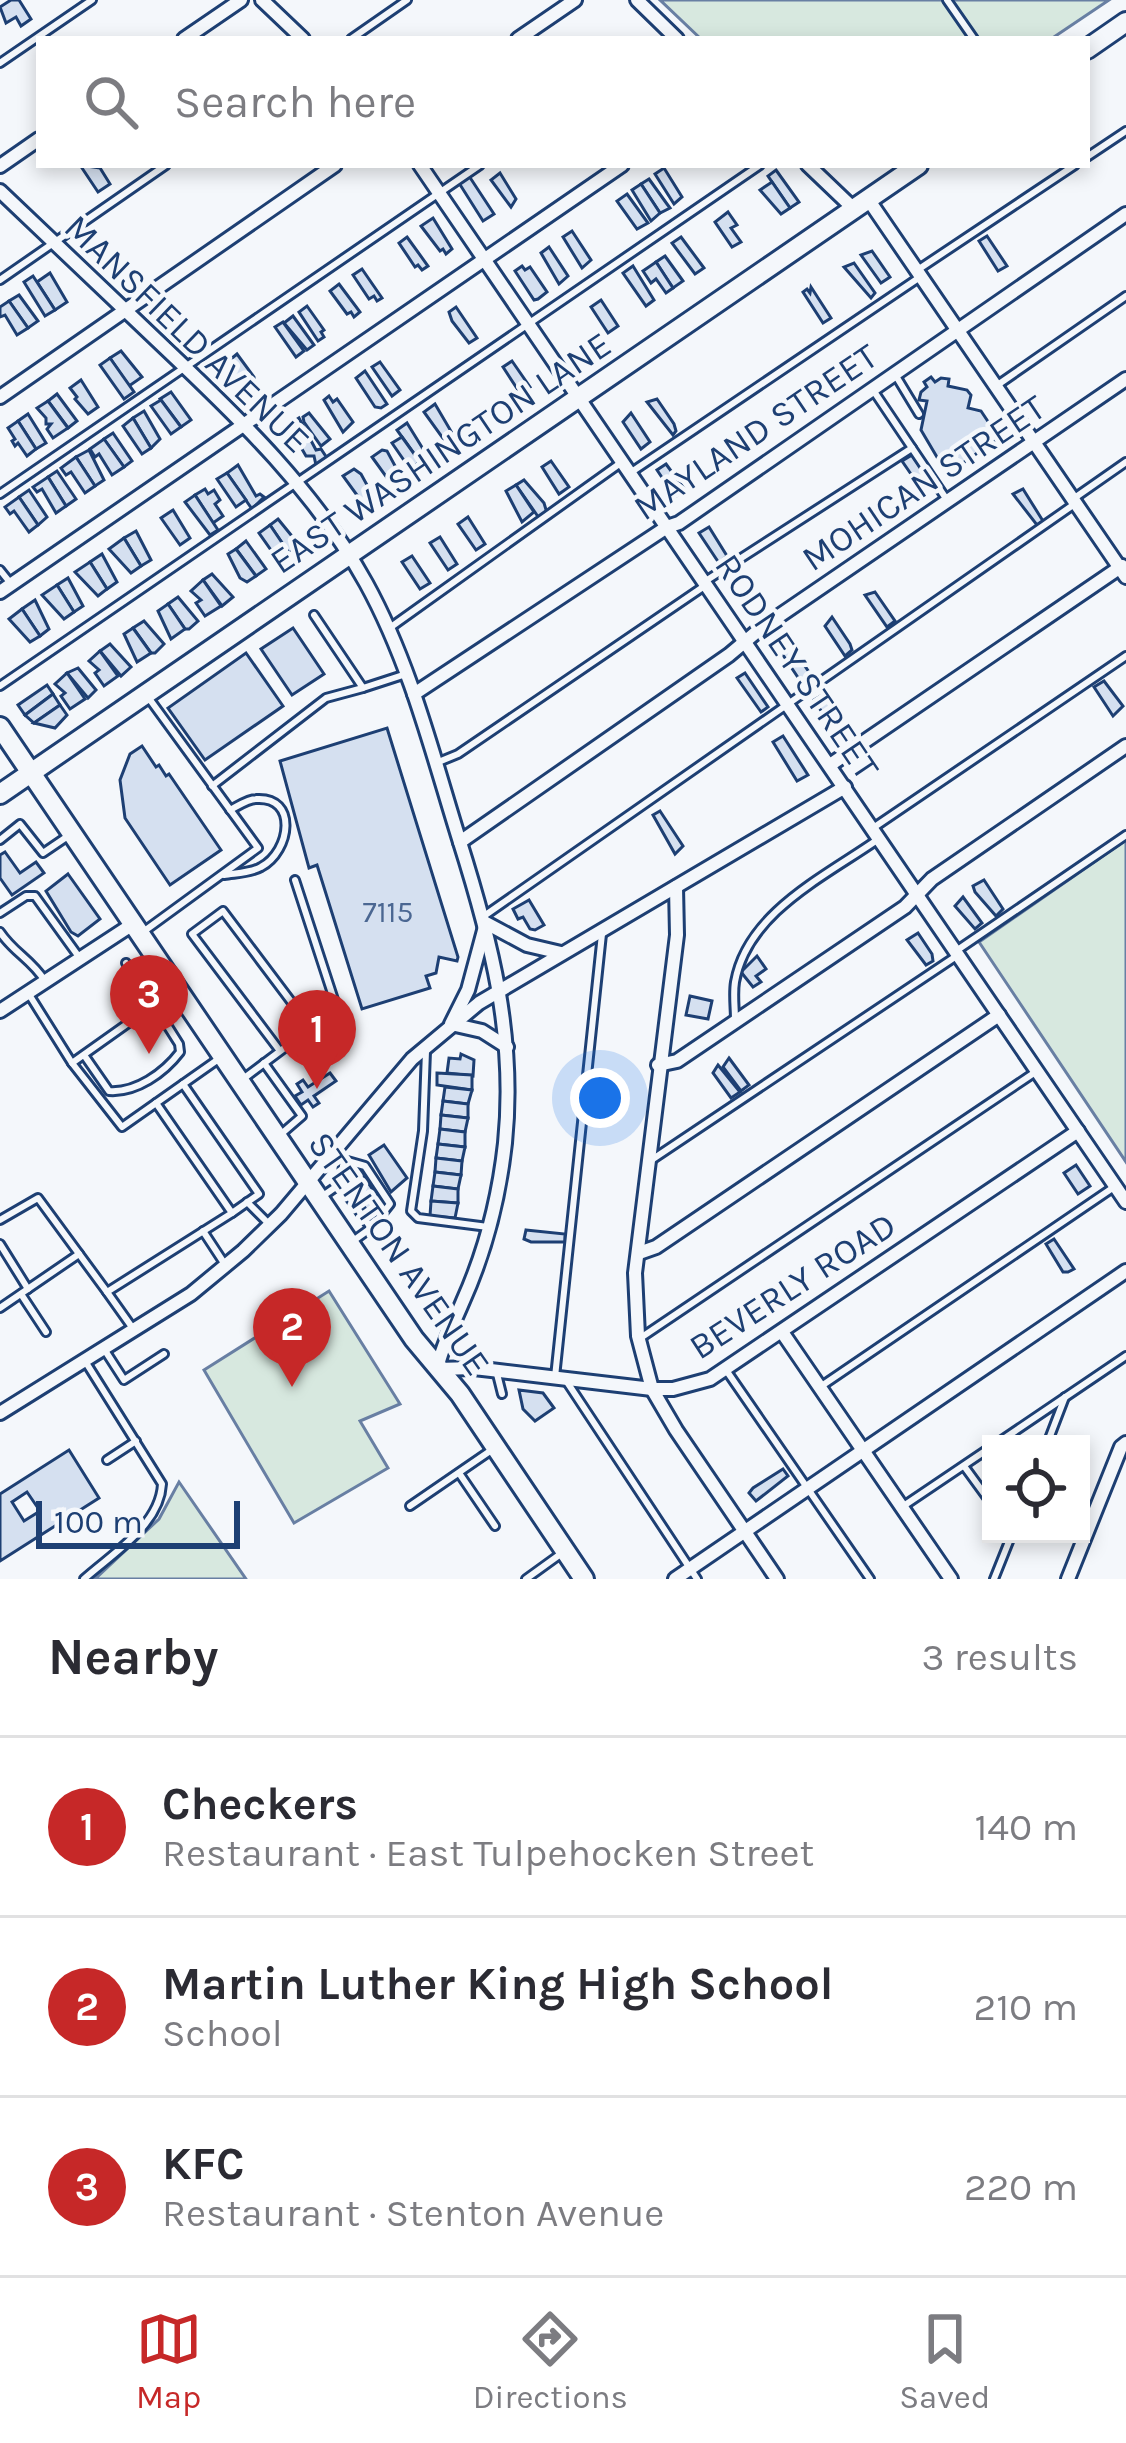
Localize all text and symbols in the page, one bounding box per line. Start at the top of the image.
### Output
search box [36,36,1090,168]
icon: search [78,69,144,135]
text: Search here [174,76,416,128]
street label: MANSFIELD AVENUE [56,206,319,462]
street label: EAST WASHINGTON LANE [262,323,619,582]
street label: MAYLAND STREET [626,335,885,529]
street label: MOHICAN STREET [794,386,1053,580]
street label: RODNEY STREET [706,546,888,787]
house number: 7115 [363,894,413,930]
pin: 3 [110,955,188,1054]
pin: 1 [278,990,356,1089]
your location [570,1068,630,1128]
street label: STENTON AVENUE [300,1124,499,1383]
street label: BEVERLY ROAD [682,1204,904,1368]
pin: 2 [253,1288,331,1387]
map controls [982,1435,1090,1543]
button: locate [982,1435,1090,1543]
scale bar [36,1495,240,1548]
text: 100 m [54,1503,143,1541]
text: Nearby [48,1627,218,1687]
text: 3 results [921,1634,1078,1680]
text: Checkers [162,1778,358,1830]
text: 1 [80,1804,94,1850]
text: 140 m [974,1804,1078,1850]
text: Restaurant · East Tulpehocken Street [162,1830,814,1876]
text: Martin Luther King High School [162,1958,834,2010]
text: 2 [75,1984,99,2030]
text: 210 m [974,1984,1078,2030]
text: School [162,2010,283,2056]
text: KFC [162,2138,245,2190]
text: 3 [75,2164,99,2210]
text: 220 m [964,2164,1078,2210]
text: Restaurant · Stenton Avenue [162,2190,664,2236]
tab: Map [136,2306,202,2416]
tab: Directions [473,2306,628,2416]
tab: Saved [899,2306,990,2416]

